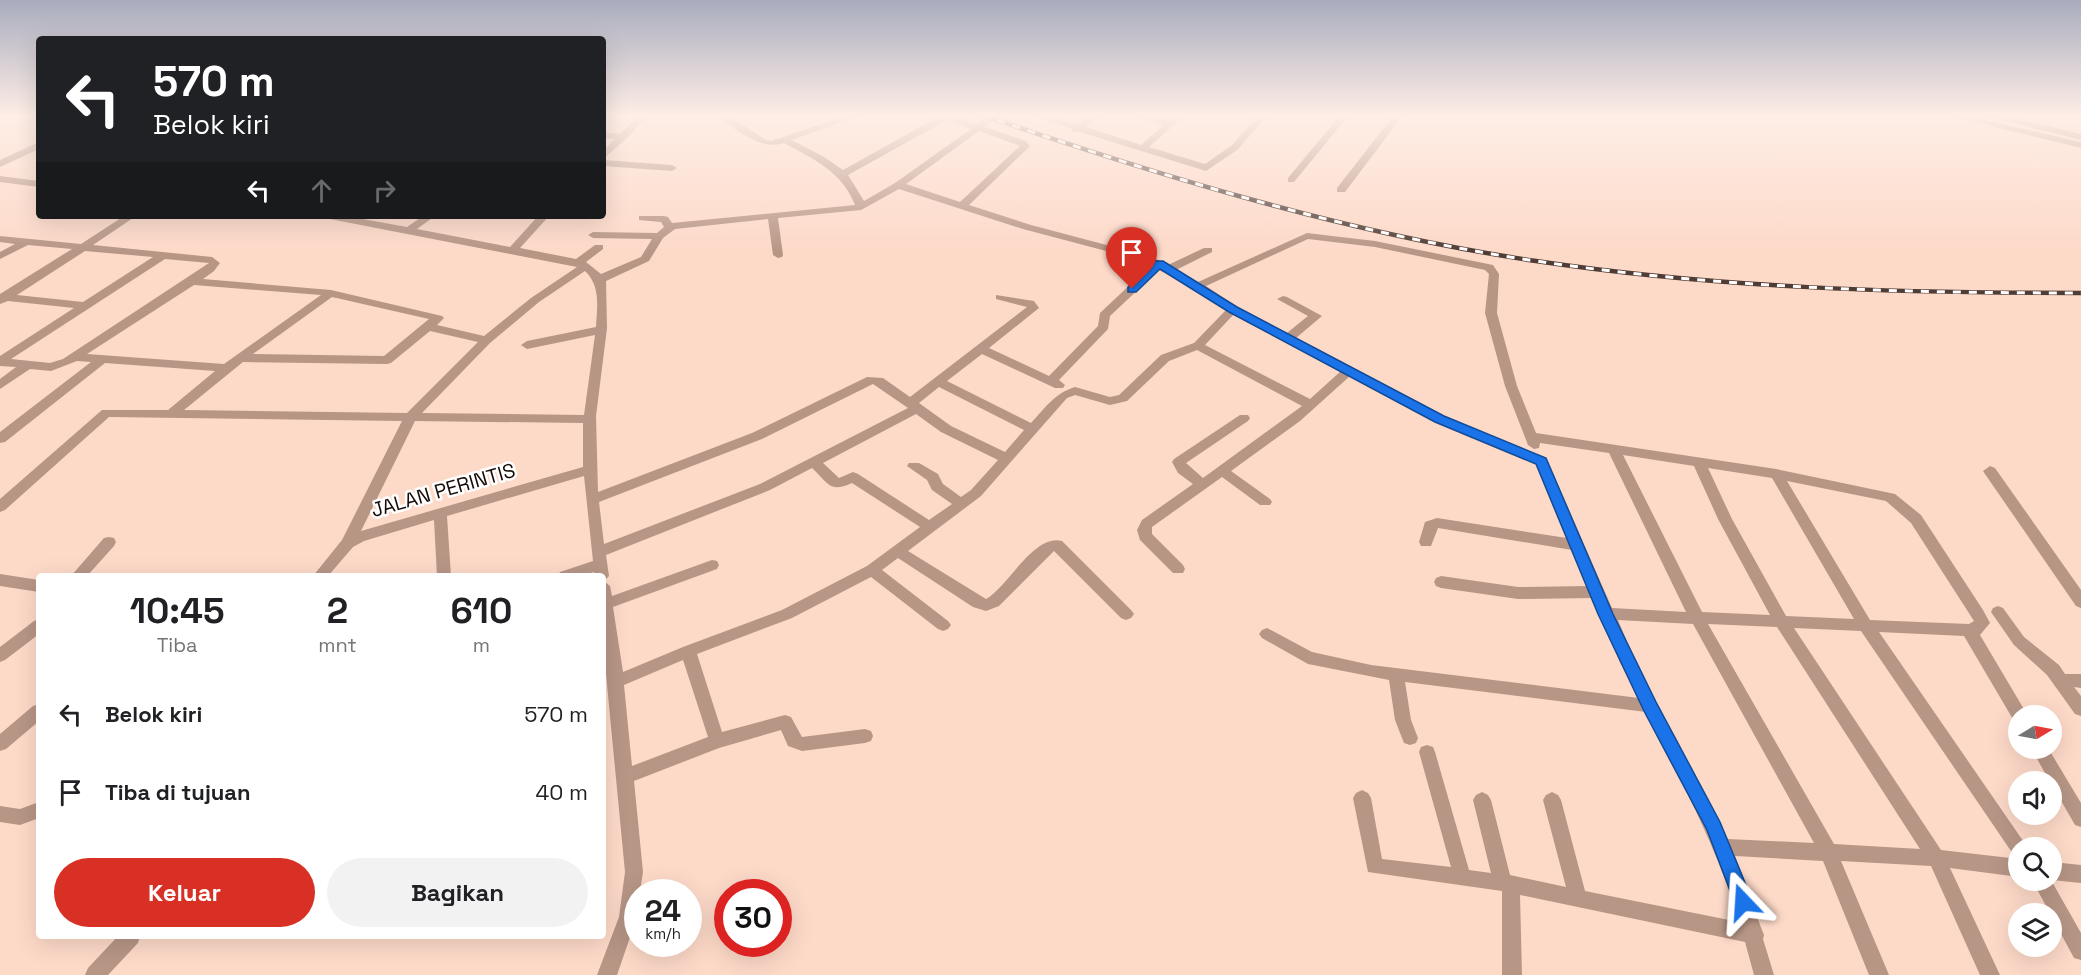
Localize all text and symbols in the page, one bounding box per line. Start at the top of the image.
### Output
text: 570 m [153,55,275,108]
icon: left [54,60,132,138]
text: Belok kiri [153,107,270,142]
icon: left [242,174,275,207]
icon: ahead [305,174,338,207]
icon: right [368,174,401,207]
pin [1106,227,1157,289]
icon: arrive [1115,236,1148,269]
street label: JALAN PERINTIS [368,457,518,523]
text: 10:45 [130,588,225,634]
text: 2 [327,588,348,634]
text: 610 [451,588,512,634]
text: Tiba [157,632,198,658]
text: mnt [318,632,357,658]
text: m [473,632,490,658]
icon: left [54,698,87,731]
text: Belok kiri [105,700,202,728]
text: 570 m [524,700,588,728]
north arrow [2008,705,2062,759]
map controls [2008,705,2062,957]
button: sound [2008,771,2062,825]
icon: arrive [54,776,87,809]
text: Tiba di tujuan [105,778,251,806]
text: 40 m [536,778,588,806]
button: search [2008,837,2062,891]
button: Keluar [54,858,315,927]
button: Bagikan [327,858,588,927]
position arrow [1711,870,1775,934]
speed limit sign: 30 [714,879,792,957]
text: 24 [645,891,681,930]
button: layers [2008,903,2062,957]
text: km/h [645,924,681,943]

